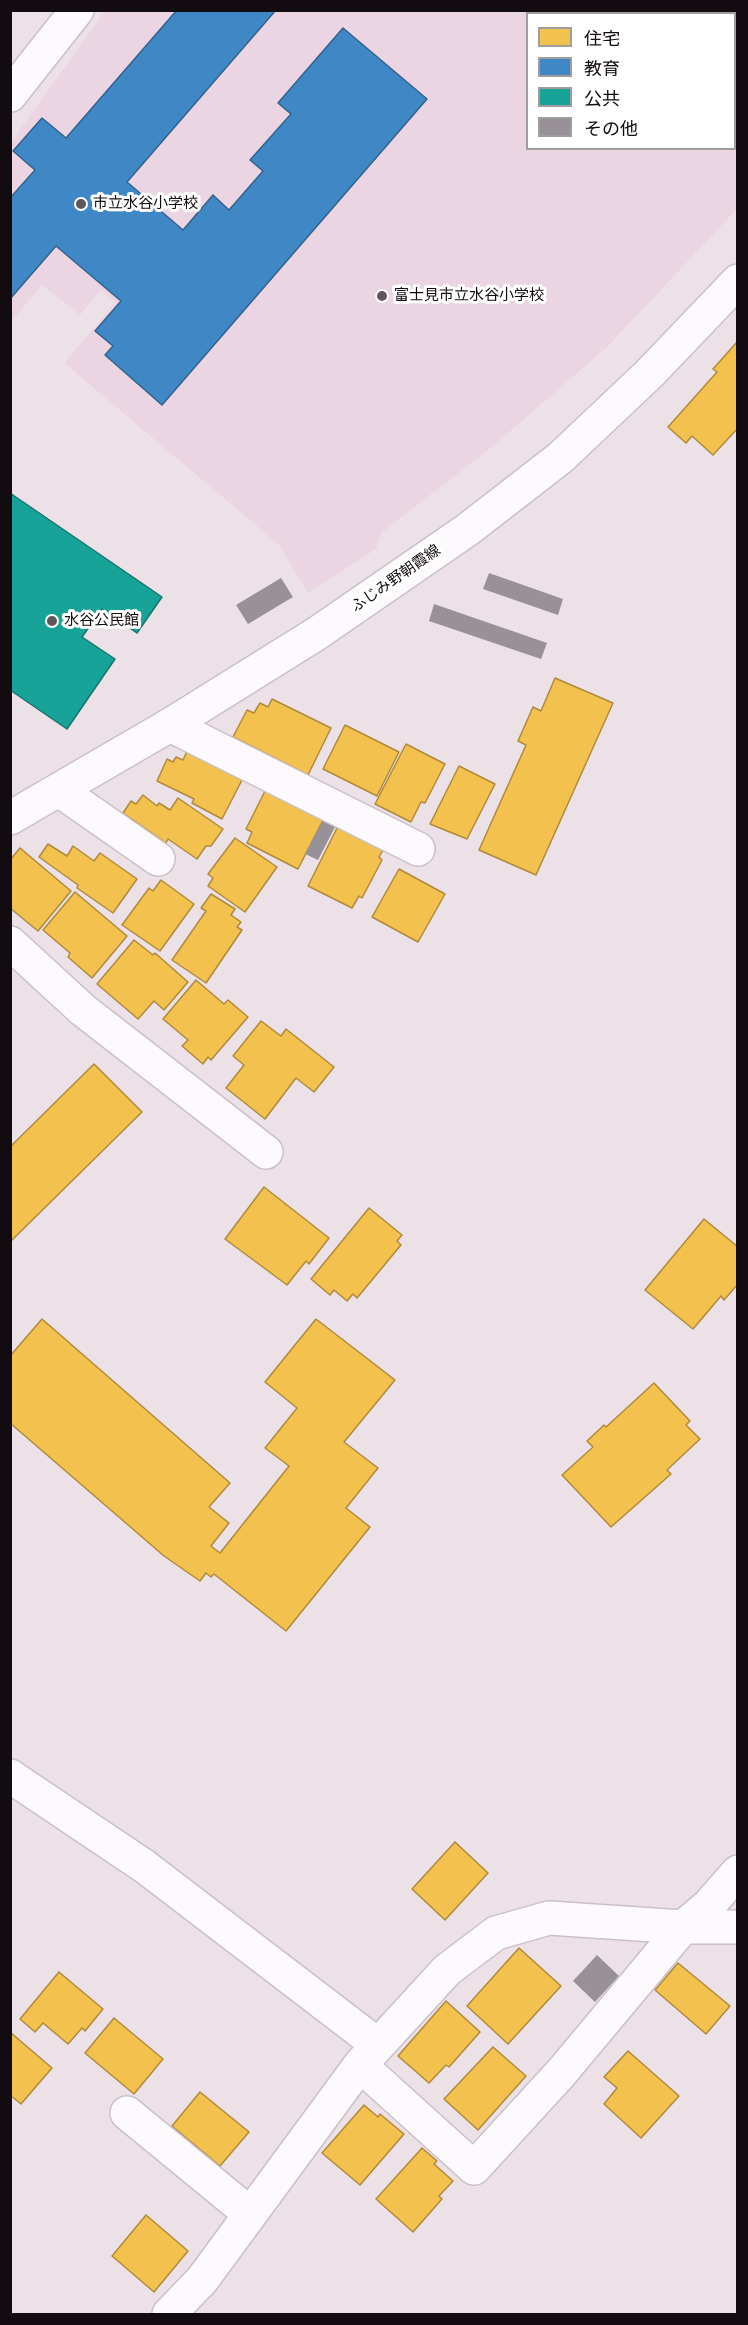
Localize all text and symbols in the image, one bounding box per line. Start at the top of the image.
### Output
legend [526,12,736,150]
text: 住宅 [584,28,620,50]
text: 教育 [584,58,620,80]
text: 公共 [584,88,620,110]
text: その他 [584,118,638,140]
place label: 市立水谷小学校 [93,195,198,213]
marker: 市立水谷小学校 [74,197,88,211]
place label: 富士見市立水谷小学校 [394,287,544,305]
marker: 富士見市立水谷小学校 [375,289,389,303]
street label: ふじみ野朝霞線 [348,542,444,616]
place label: 水谷公民館 [64,612,139,630]
marker: 水谷公民館 [45,614,59,628]

